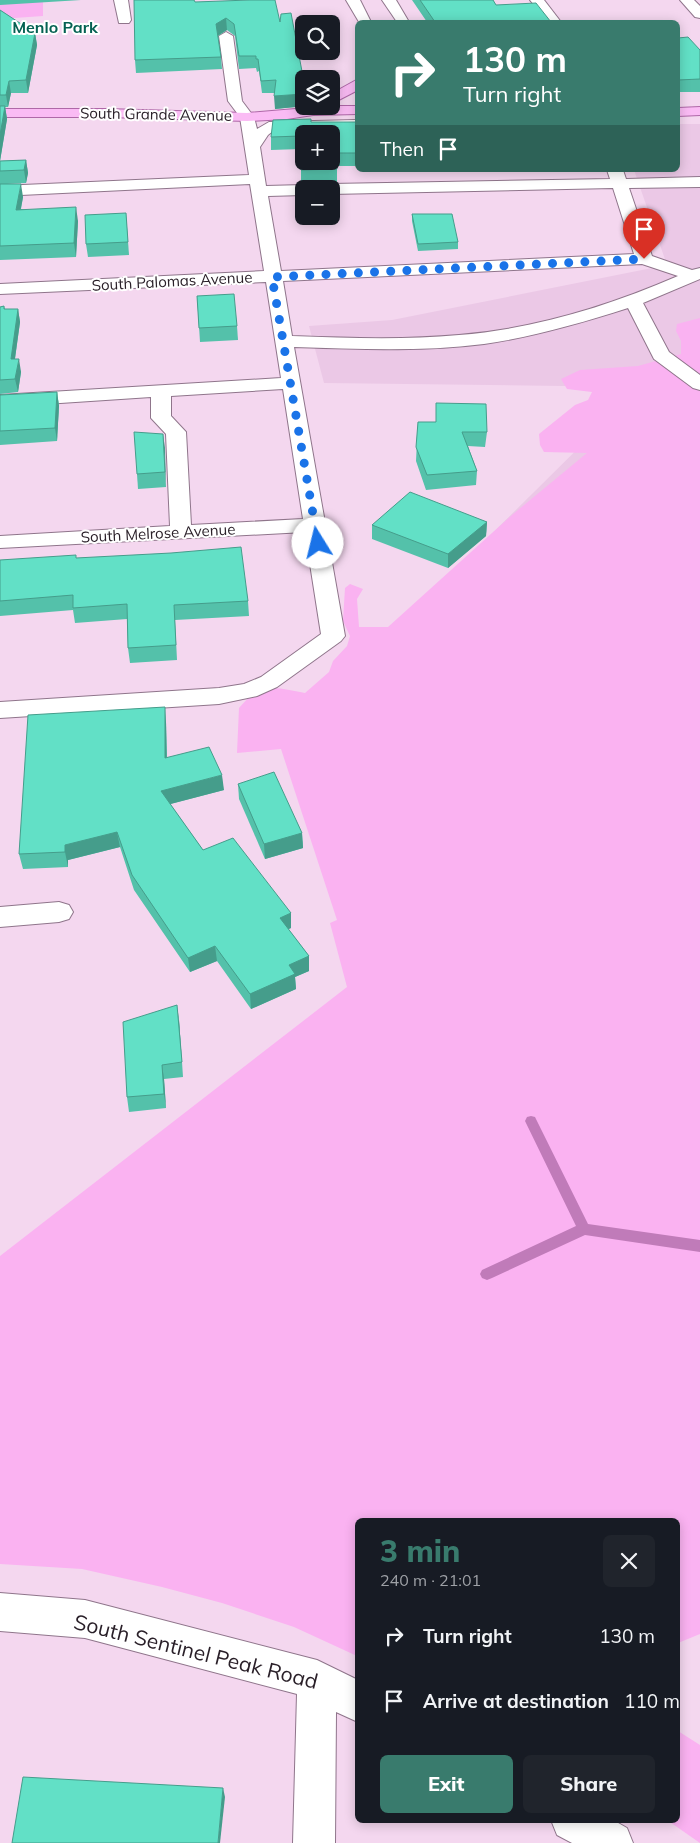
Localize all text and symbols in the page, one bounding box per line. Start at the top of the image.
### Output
map controls [295,15,340,225]
button: search [295,15,340,60]
district label: Menlo Park [12,17,99,37]
text: 130 m [463,37,567,81]
icon: right [380,40,445,105]
button: layers [295,70,340,115]
text: Turn right [463,80,561,108]
street label: South Grande Avenue [80,103,232,125]
button: + [295,125,340,170]
icon: arrive [434,135,462,163]
text: Then [380,137,424,161]
button: − [295,180,340,225]
pin [623,208,665,259]
icon: arrive [630,215,658,243]
street label: South Palomas Avenue [91,267,253,295]
position arrow [291,516,343,568]
street label: South Melrose Avenue [80,519,236,547]
text: 3 min [380,1532,460,1570]
button: close [603,1535,655,1587]
text: 240 m · 21:01 [380,1570,481,1590]
street label: South Sentinel Peak Road [71,1608,321,1694]
icon: right [380,1622,408,1650]
text: Turn right [423,1624,512,1648]
text: 130 m [599,1624,655,1648]
icon: arrive [380,1687,408,1715]
text: Arrive at destination [423,1689,609,1713]
text: 110 m [624,1689,680,1713]
button: Exit [380,1755,513,1813]
button: Share [523,1755,655,1813]

